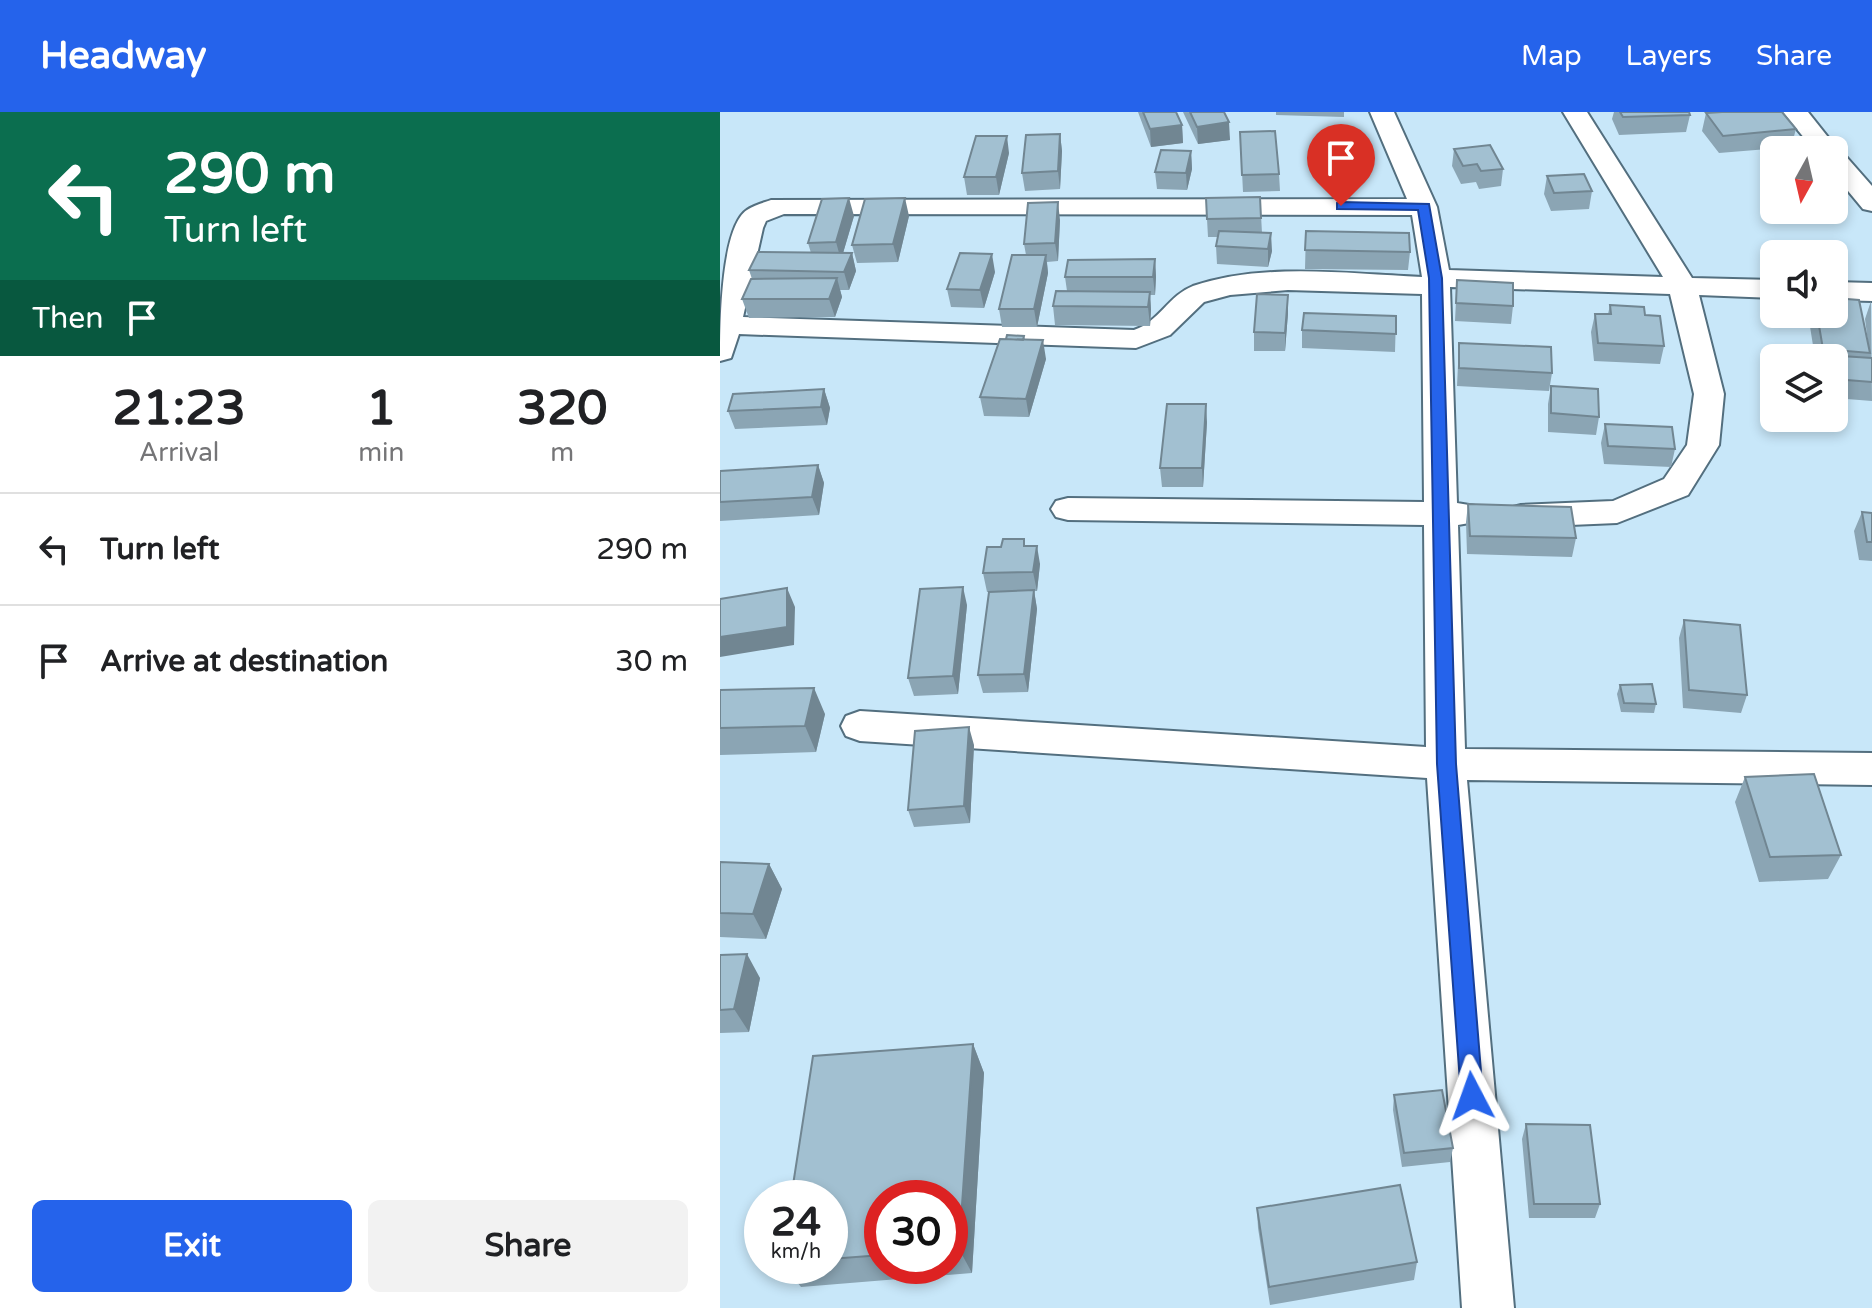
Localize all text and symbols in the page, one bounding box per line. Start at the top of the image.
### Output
text: Headway [40,33,206,79]
text: Map [1521,39,1582,73]
text: Layers [1626,39,1712,73]
text: Share [1756,39,1832,73]
pin [1307,124,1375,206]
icon: arrive [1319,136,1363,180]
north arrow [1760,136,1848,224]
map controls [1760,136,1848,432]
text: 290 m [164,141,335,208]
icon: left [32,144,136,248]
text: Turn left [164,209,307,252]
button: sound [1760,240,1848,328]
icon: arrive [120,296,164,340]
text: Then [32,300,104,337]
button: layers [1760,344,1848,432]
text: 21:23 [113,380,246,438]
text: 1 [366,380,396,438]
text: 320 [517,380,607,438]
text: Arrival [139,437,219,468]
text: min [358,437,404,468]
text: m [550,437,574,468]
icon: left [32,527,76,571]
text: Turn left [100,531,219,568]
text: 290 m [596,531,688,568]
icon: arrive [32,639,76,683]
text: Arrive at destination [100,643,388,680]
text: 30 m [615,643,688,680]
position arrow [1430,1054,1514,1138]
speed limit sign: 30 [864,1180,968,1284]
text: 24 [771,1198,821,1246]
button: Exit [32,1200,352,1292]
button: Share [368,1200,688,1292]
text: km/h [771,1240,821,1264]

